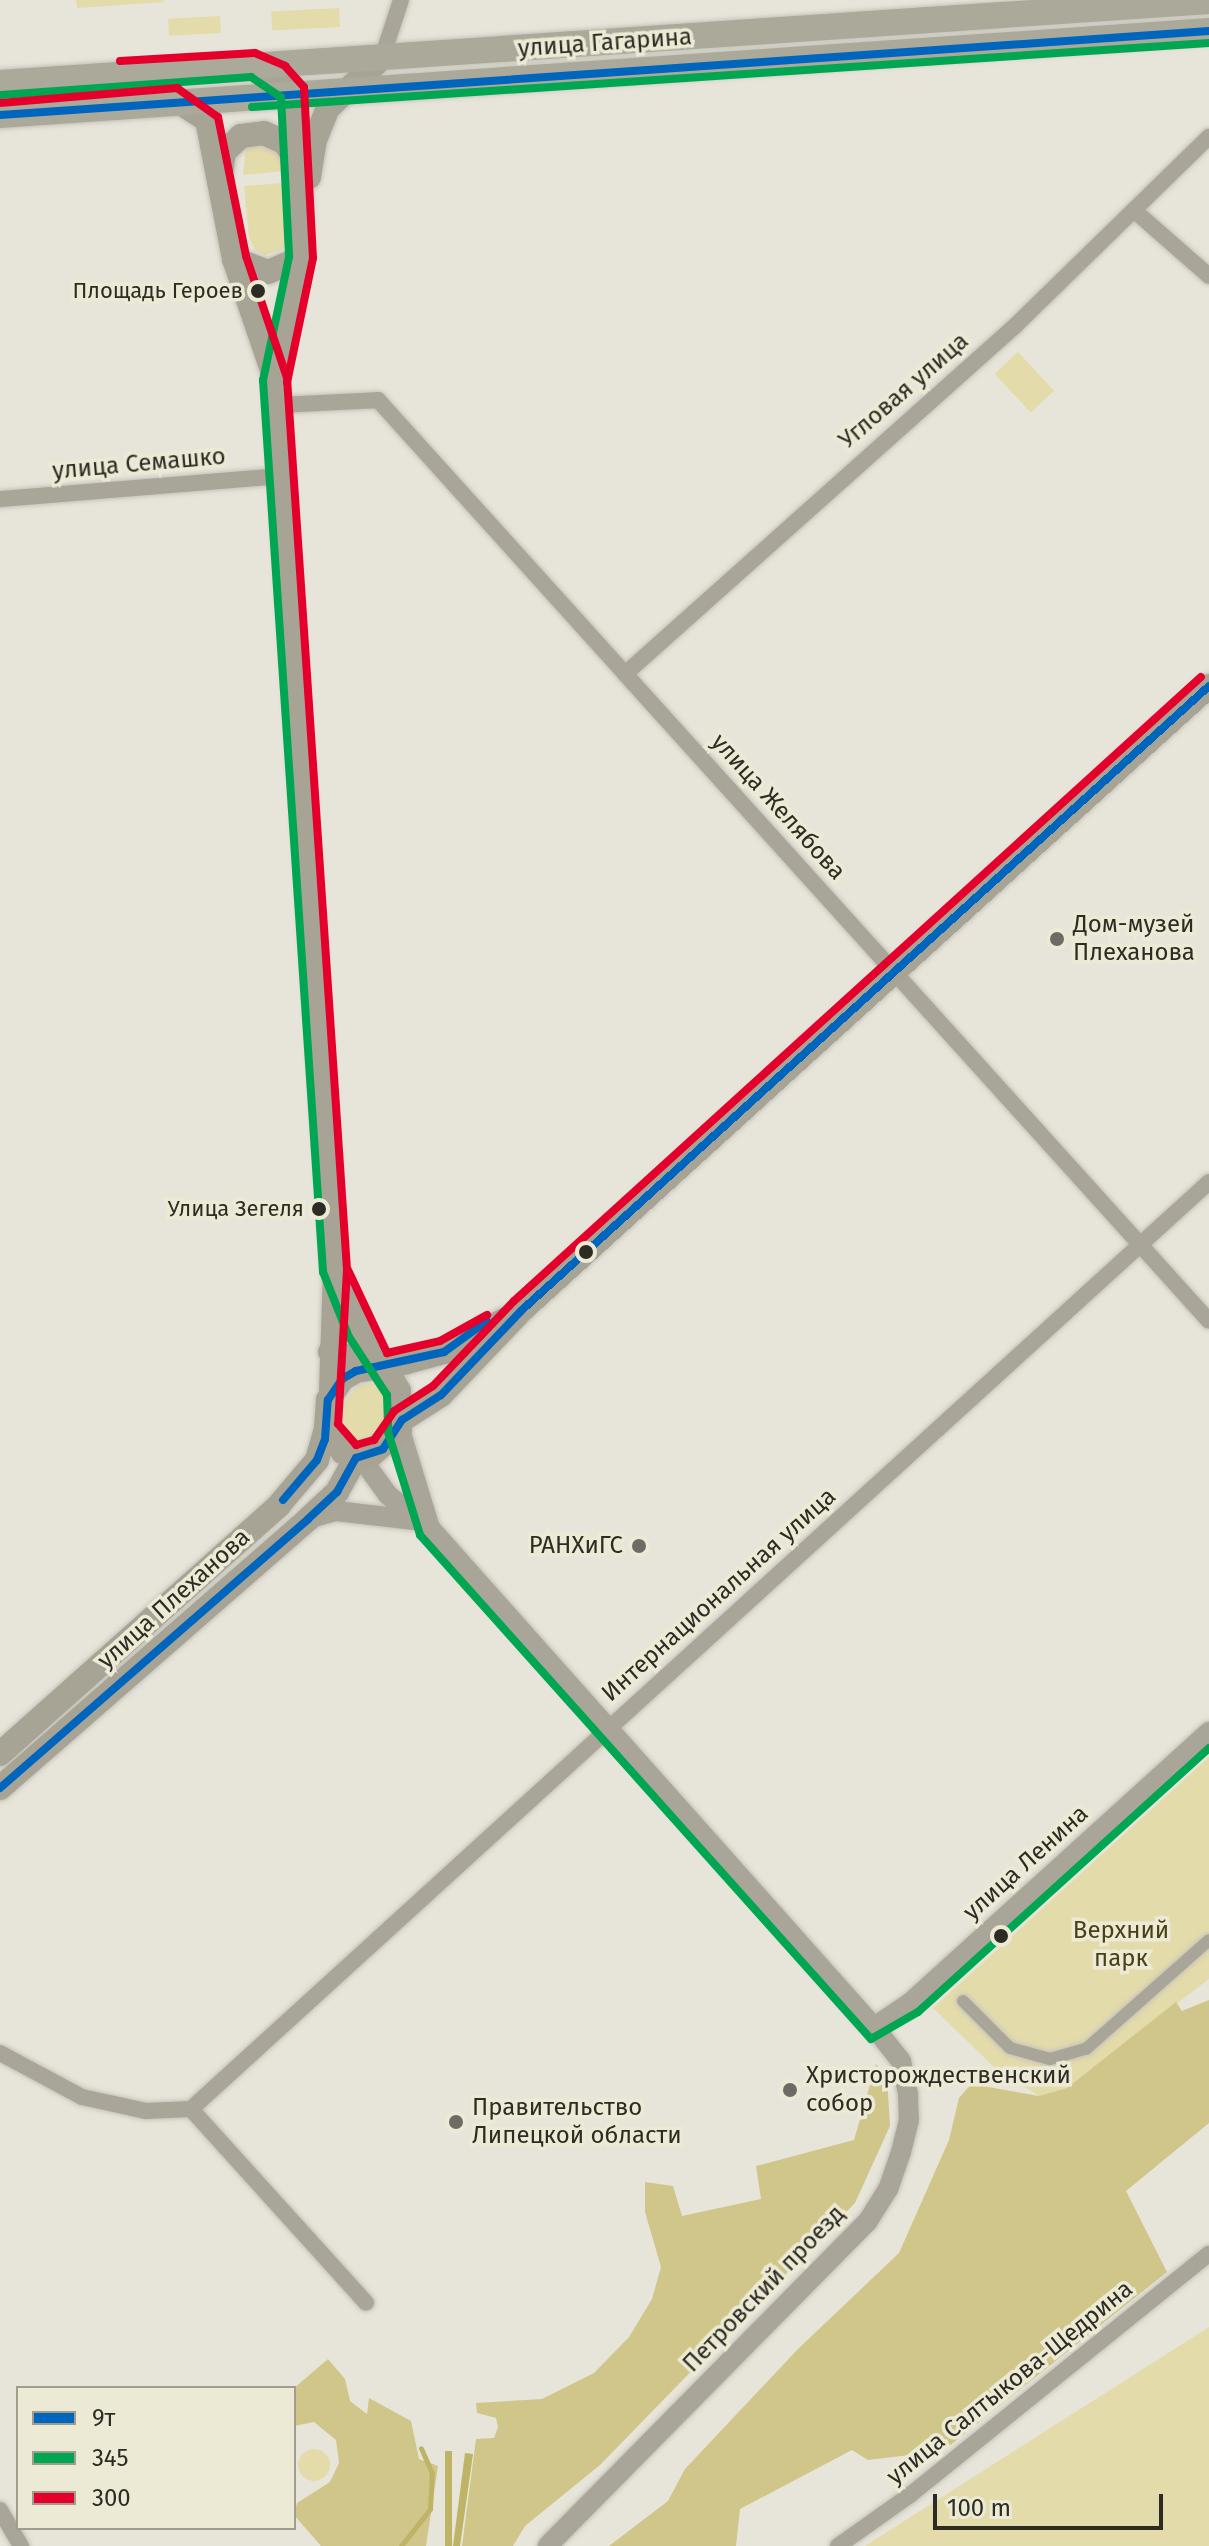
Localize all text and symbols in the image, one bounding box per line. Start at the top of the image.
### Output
street label: улица Гагарина [517,23,693,63]
place label: Площадь Героев [72,278,243,304]
marker: Площадь Героев [250,283,266,299]
street label: Угловая улица [833,327,975,455]
street label: улица Семашко [51,442,227,486]
street label: улица Желябова [705,728,851,886]
place label: Дом-музей Плеханова [1073,911,1195,967]
marker: Дом-музей Плеханова [1048,930,1066,948]
place label: Улица Зегеля [168,1196,304,1222]
marker: Улица Зегеля [311,1201,327,1217]
unlabelled marker [578,1244,594,1260]
street label: Интернациональная улица [596,1482,842,1708]
street label: улица Плеханова [92,1523,256,1675]
place label: РАНХиГС [529,1532,623,1560]
marker: РАНХиГС [630,1537,648,1555]
street label: улица Ленина [958,1799,1094,1927]
park label: Верхний парк [1073,1917,1169,1973]
unlabelled marker [993,1928,1009,1944]
place label: Христорождественский собор [806,2062,1071,2118]
marker: Христорождественский собор [781,2081,799,2099]
place label: Правительство Липецкой области [472,2094,682,2150]
marker: Правительство Липецкой области [447,2113,465,2131]
street label: Петровский проезд [677,2200,851,2378]
street label: улица Салтыкова-Щедрина [881,2275,1139,2491]
legend [16,2386,296,2530]
text: 9т [92,2404,115,2432]
text: 345 [92,2444,128,2472]
scale bar [937,2478,1167,2528]
text: 300 [92,2484,131,2512]
text: 100 m [947,2494,1011,2522]

